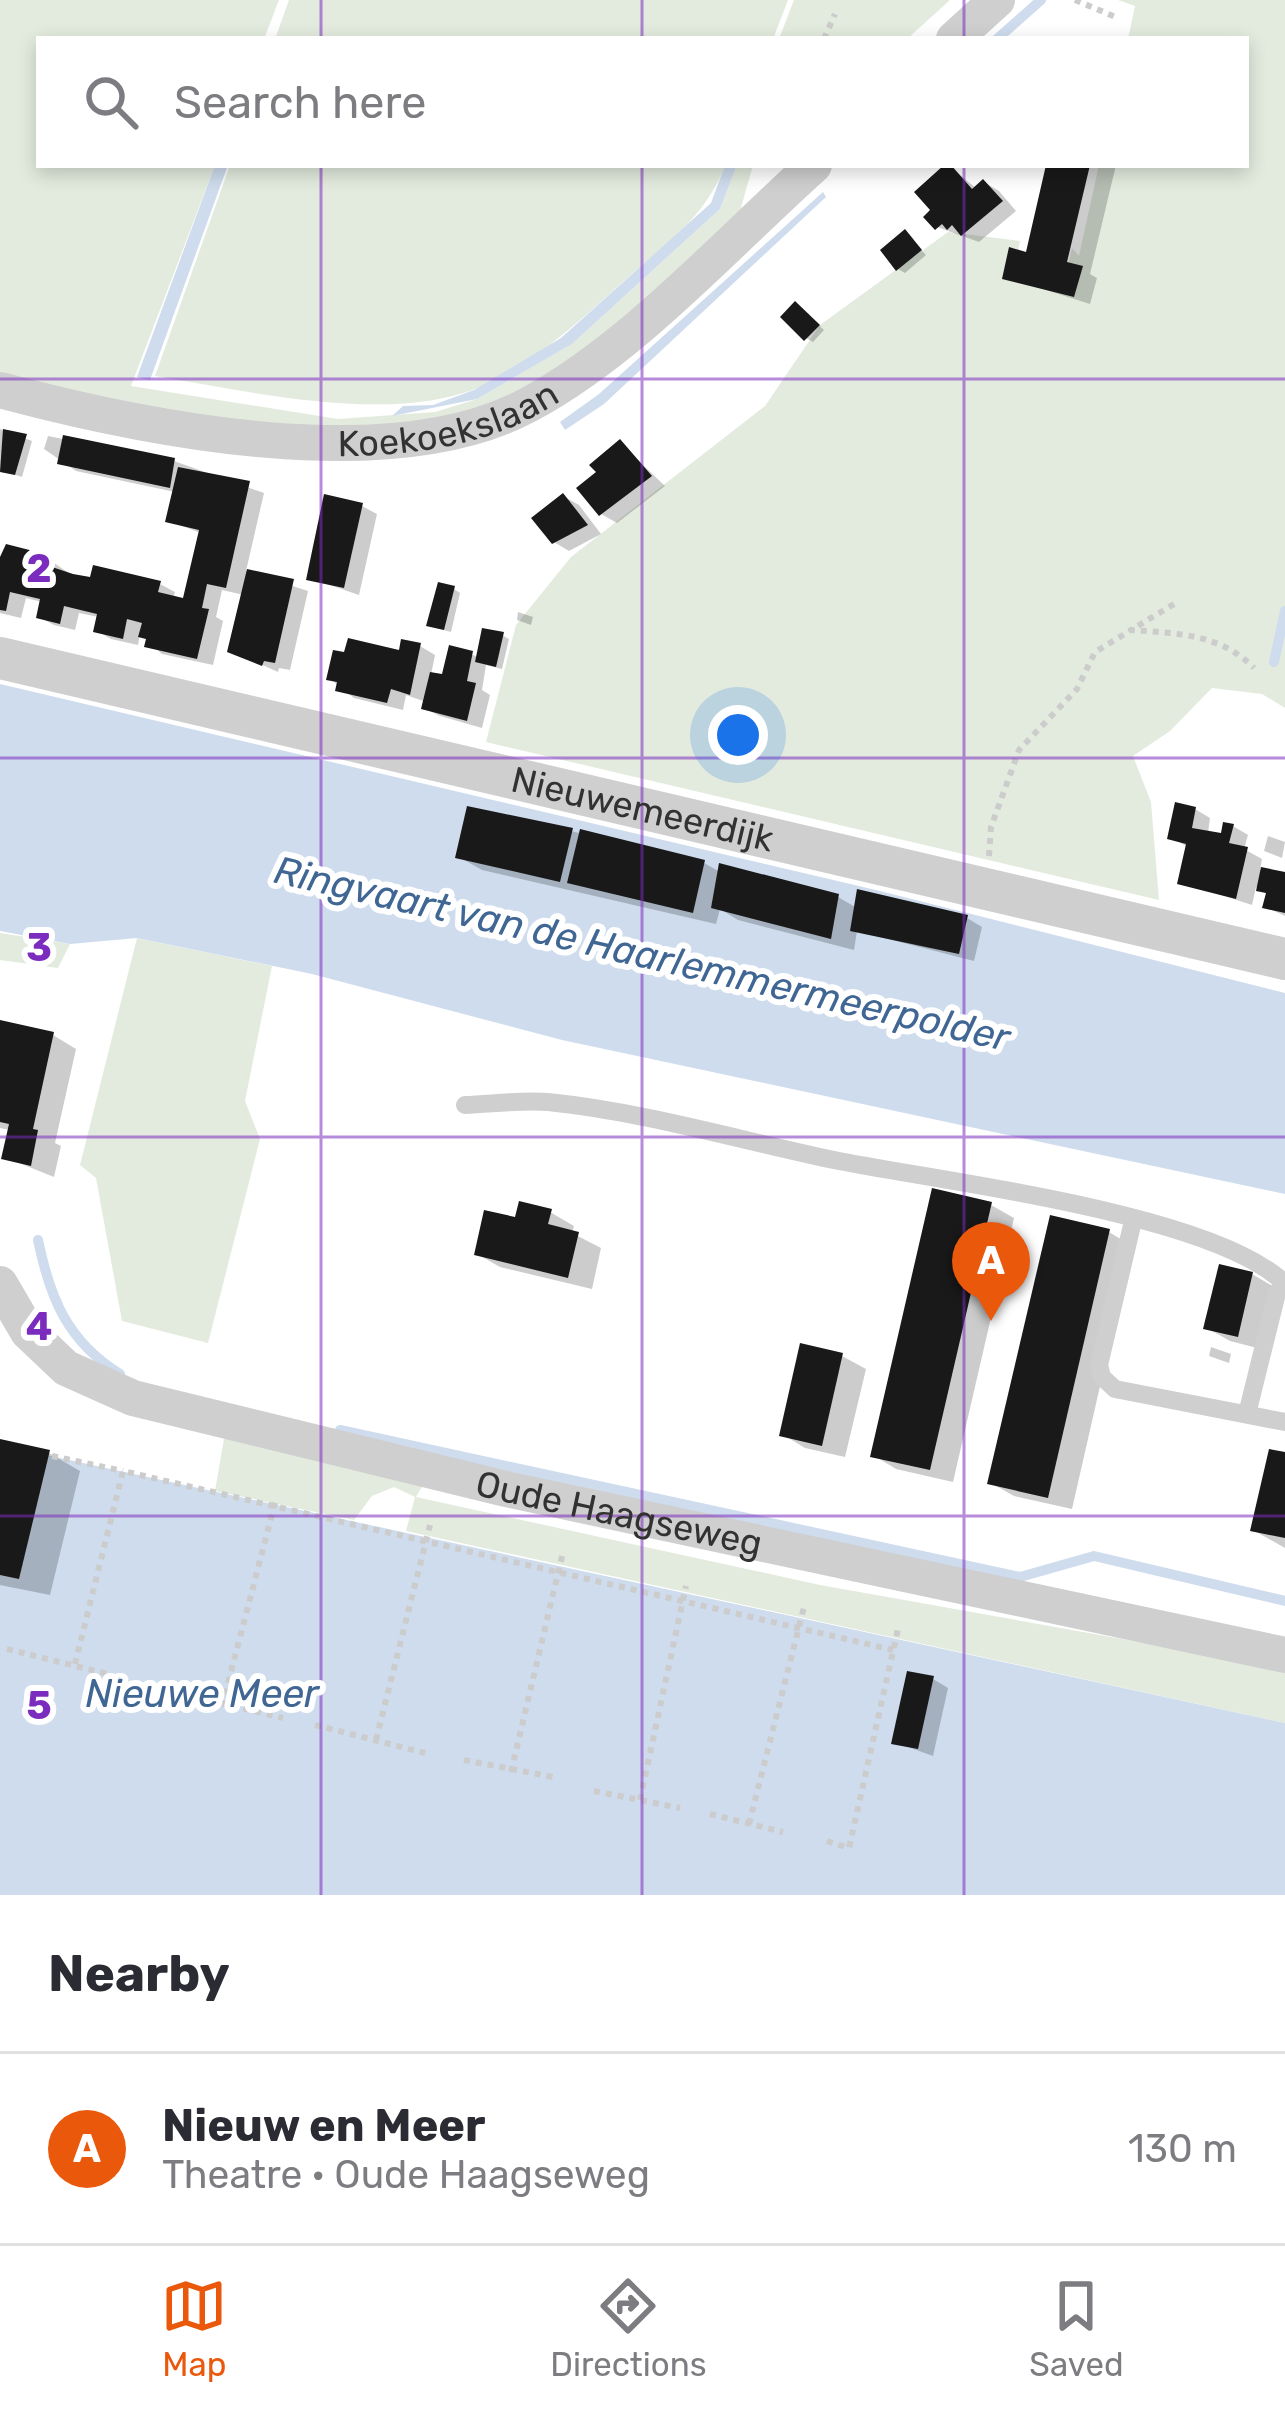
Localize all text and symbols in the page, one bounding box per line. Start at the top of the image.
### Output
search box [36,36,1249,168]
icon: search [78,69,144,135]
text: Search here [174,76,426,129]
street label: Koekoekslaan [337,371,566,465]
text: 2 [26,546,52,592]
your location [708,705,768,765]
street label: Nieuwemeerdijk [507,757,778,860]
water label: Ringvaart van de Haarlemmermeerpolder [270,847,1016,1062]
text: 3 [26,925,52,971]
pin: A [952,1222,1030,1321]
text: 4 [26,1304,52,1350]
street label: Oude Haagseweg [472,1461,766,1565]
water label: Nieuwe Meer [85,1671,321,1717]
text: 5 [26,1683,52,1729]
text: Nearby [48,1943,230,2004]
text: Nieuw en Meer [162,2099,486,2152]
text: A [73,2126,101,2172]
text: 130 m [1128,2126,1237,2172]
text: Theatre · Oude Haagseweg [162,2152,650,2198]
tab: Map [161,2273,227,2384]
tab: Directions [550,2273,707,2384]
tab: Saved [1029,2273,1124,2384]

